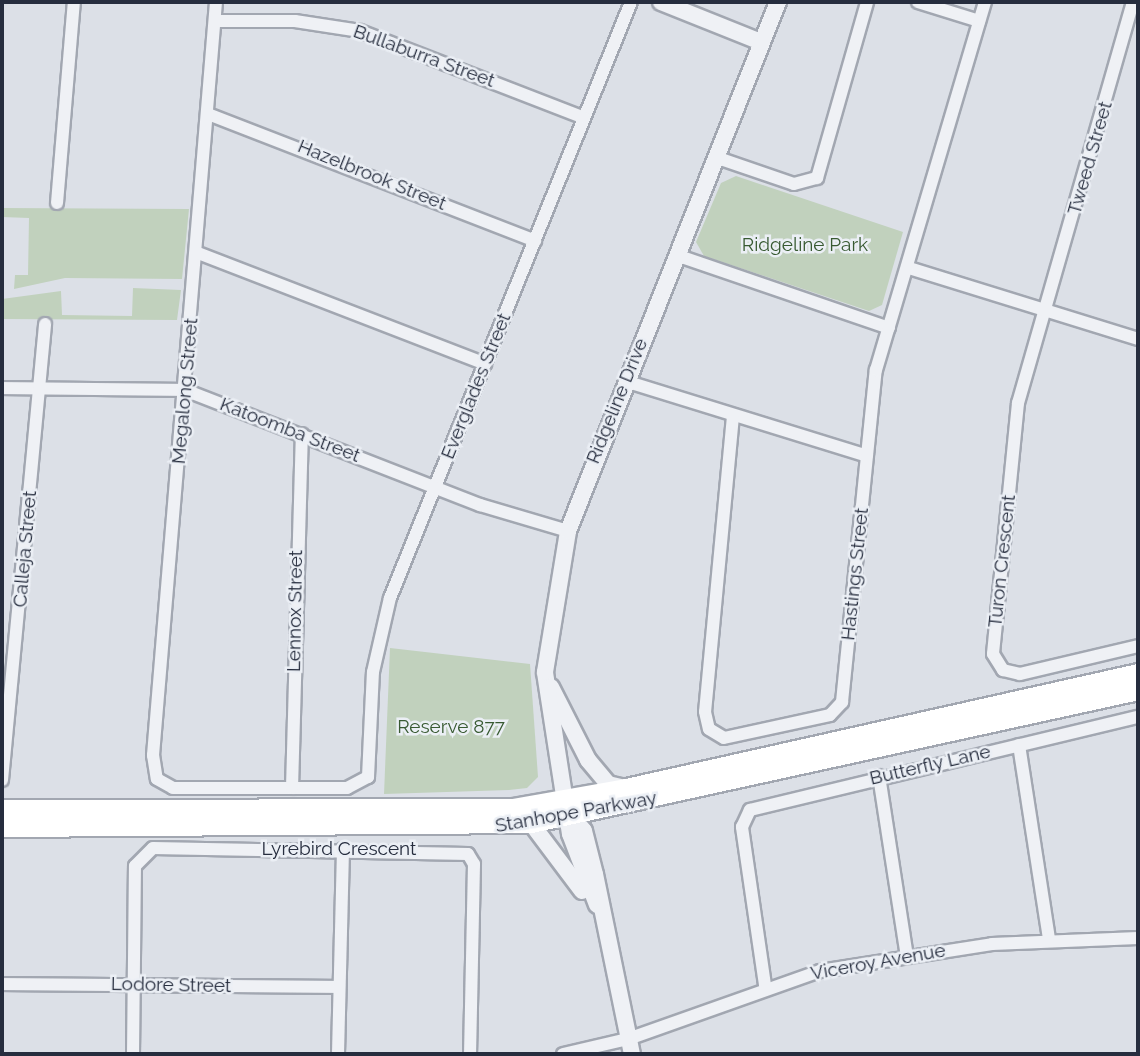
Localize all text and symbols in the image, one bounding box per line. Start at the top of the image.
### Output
street label: Bullaburra Street [350,20,498,92]
street label: Tweed Street [1063,99,1117,217]
street label: Hazelbrook Street [294,135,450,215]
park label: Ridgeline Park [742,234,868,256]
street label: Everglades Street [436,310,516,462]
street label: Megalong Street [167,317,203,465]
street label: Ridgeline Drive [582,335,652,467]
street label: Katoomba Street [217,393,363,467]
street label: Calleja Street [9,490,41,608]
street label: Turon Crescent [984,493,1020,629]
street label: Hastings Street [837,506,873,642]
street label: Lennox Street [283,550,307,672]
park label: Reserve 877 [397,716,505,738]
street label: Butterfly Lane [867,740,993,790]
street label: Stanhope Parkway [493,787,659,837]
street label: Lyrebird Crescent [262,838,416,860]
street label: Viceroy Avenue [808,939,948,985]
street label: Lodore Street [111,973,231,997]

